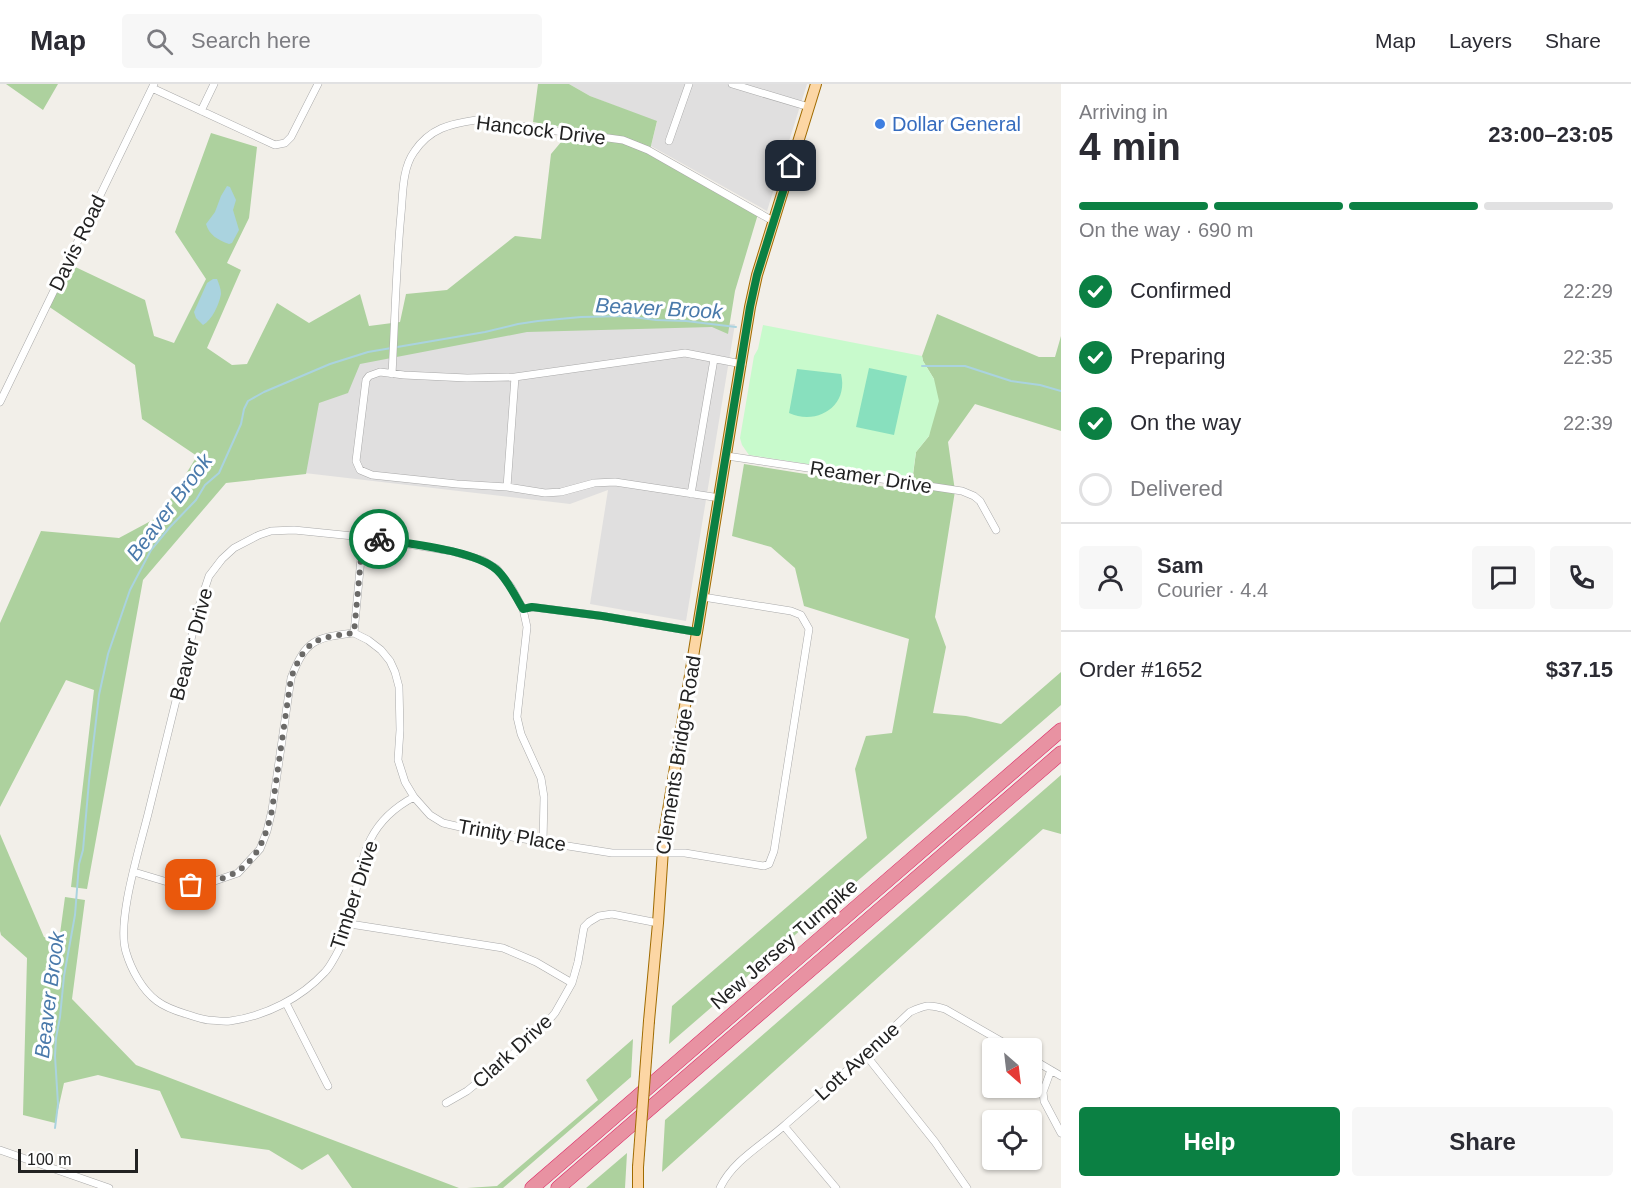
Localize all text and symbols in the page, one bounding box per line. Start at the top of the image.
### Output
search box [122,14,542,68]
text: Map [30,25,86,56]
icon: search [143,25,176,58]
text: Search here [191,28,311,53]
text: Map [1375,29,1416,52]
text: Layers [1449,29,1512,52]
text: Share [1545,29,1601,52]
text: Arriving in [1079,101,1168,123]
street label: Hancock Drive [475,111,607,149]
place label: Dollar General [892,113,1021,135]
marker: Dollar General [873,117,887,131]
text: 23:00–23:05 [1488,122,1613,147]
text: 4 min [1079,125,1181,168]
pin [765,140,816,191]
icon: home [774,149,807,182]
street label: Davis Road [44,192,110,294]
text: On the way · 690 m [1079,219,1254,241]
icon: check [1079,275,1112,308]
text: Confirmed [1130,278,1231,303]
text: 22:29 [1563,280,1613,302]
water label: Beaver Brook [595,293,725,323]
icon: check [1079,341,1112,374]
text: Preparing [1130,344,1225,369]
text: 22:35 [1563,346,1613,368]
icon: check [1079,407,1112,440]
text: On the way [1130,410,1241,435]
text: 22:39 [1563,412,1613,434]
water label: Beaver Brook [122,448,217,565]
street label: Reamer Drive [808,456,934,498]
text: Delivered [1130,476,1223,501]
courier [349,509,409,569]
icon: bike [363,523,396,556]
button: person [1079,546,1142,609]
button: chat [1472,546,1535,609]
button: phone [1550,546,1613,609]
text: Sam [1157,553,1203,578]
text: Courier · 4.4 [1157,579,1268,601]
street label: Beaver Drive [165,585,217,703]
street label: Clements Bridge Road [651,654,705,856]
text: Order #1652 [1079,657,1203,682]
text: $37.15 [1546,657,1613,682]
street label: Trinity Place [456,815,568,855]
street label: Timber Drive [326,838,382,952]
pin [165,859,216,910]
icon: bag [174,868,207,901]
street label: New Jersey Turnpike [706,874,862,1014]
water label: Beaver Brook [30,929,68,1060]
street label: Clark Drive [468,1010,556,1092]
street label: Lott Avenue [811,1018,903,1104]
north arrow [982,1038,1042,1098]
map controls [982,1038,1042,1170]
button: Help [1079,1107,1340,1176]
button: Share [1352,1107,1613,1176]
button: locate [982,1110,1042,1170]
scale bar [18,1146,138,1174]
text: 100 m [27,1151,71,1168]

